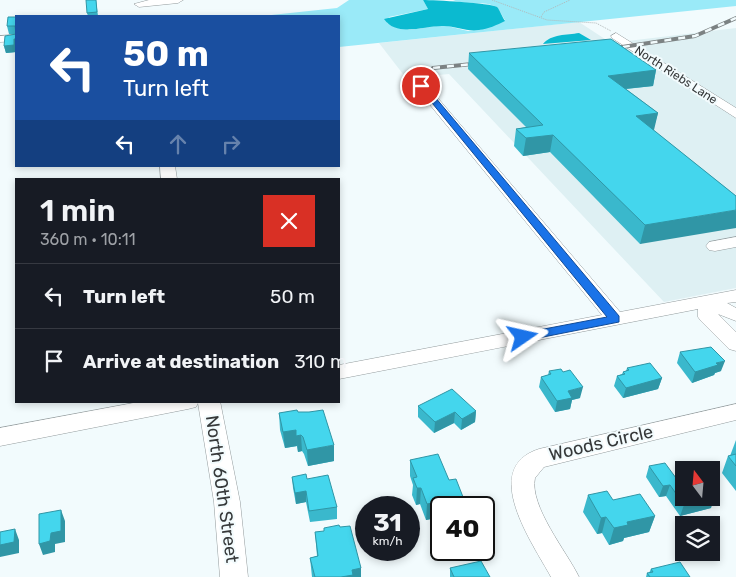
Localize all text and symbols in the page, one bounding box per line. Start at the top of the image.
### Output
text: 50 m [123,33,209,75]
icon: left [40,35,105,100]
street label: North Riebs Lane [632,43,720,107]
pin [400,65,442,107]
icon: arrive [407,72,435,100]
text: Turn left [123,75,209,102]
icon: left [111,130,139,158]
icon: ahead [164,130,192,158]
icon: right [217,130,245,158]
text: 1 min [40,193,115,229]
button: close [263,195,315,247]
text: 360 m · 10:11 [40,230,136,249]
icon: left [40,282,68,310]
text: Turn left [83,285,165,308]
text: 50 m [270,285,315,308]
position arrow [496,310,548,362]
icon: arrive [40,347,68,375]
text: Arrive at destination [83,350,279,373]
text: 310 m [294,350,347,373]
street label: North 60th Street [201,414,243,564]
street label: Woods Circle [547,420,655,466]
north arrow [675,461,720,506]
map controls [675,461,720,561]
speed limit sign: 40 [430,496,495,561]
text: 31 [373,508,402,537]
button: layers [675,516,720,561]
text: km/h [373,534,402,548]

